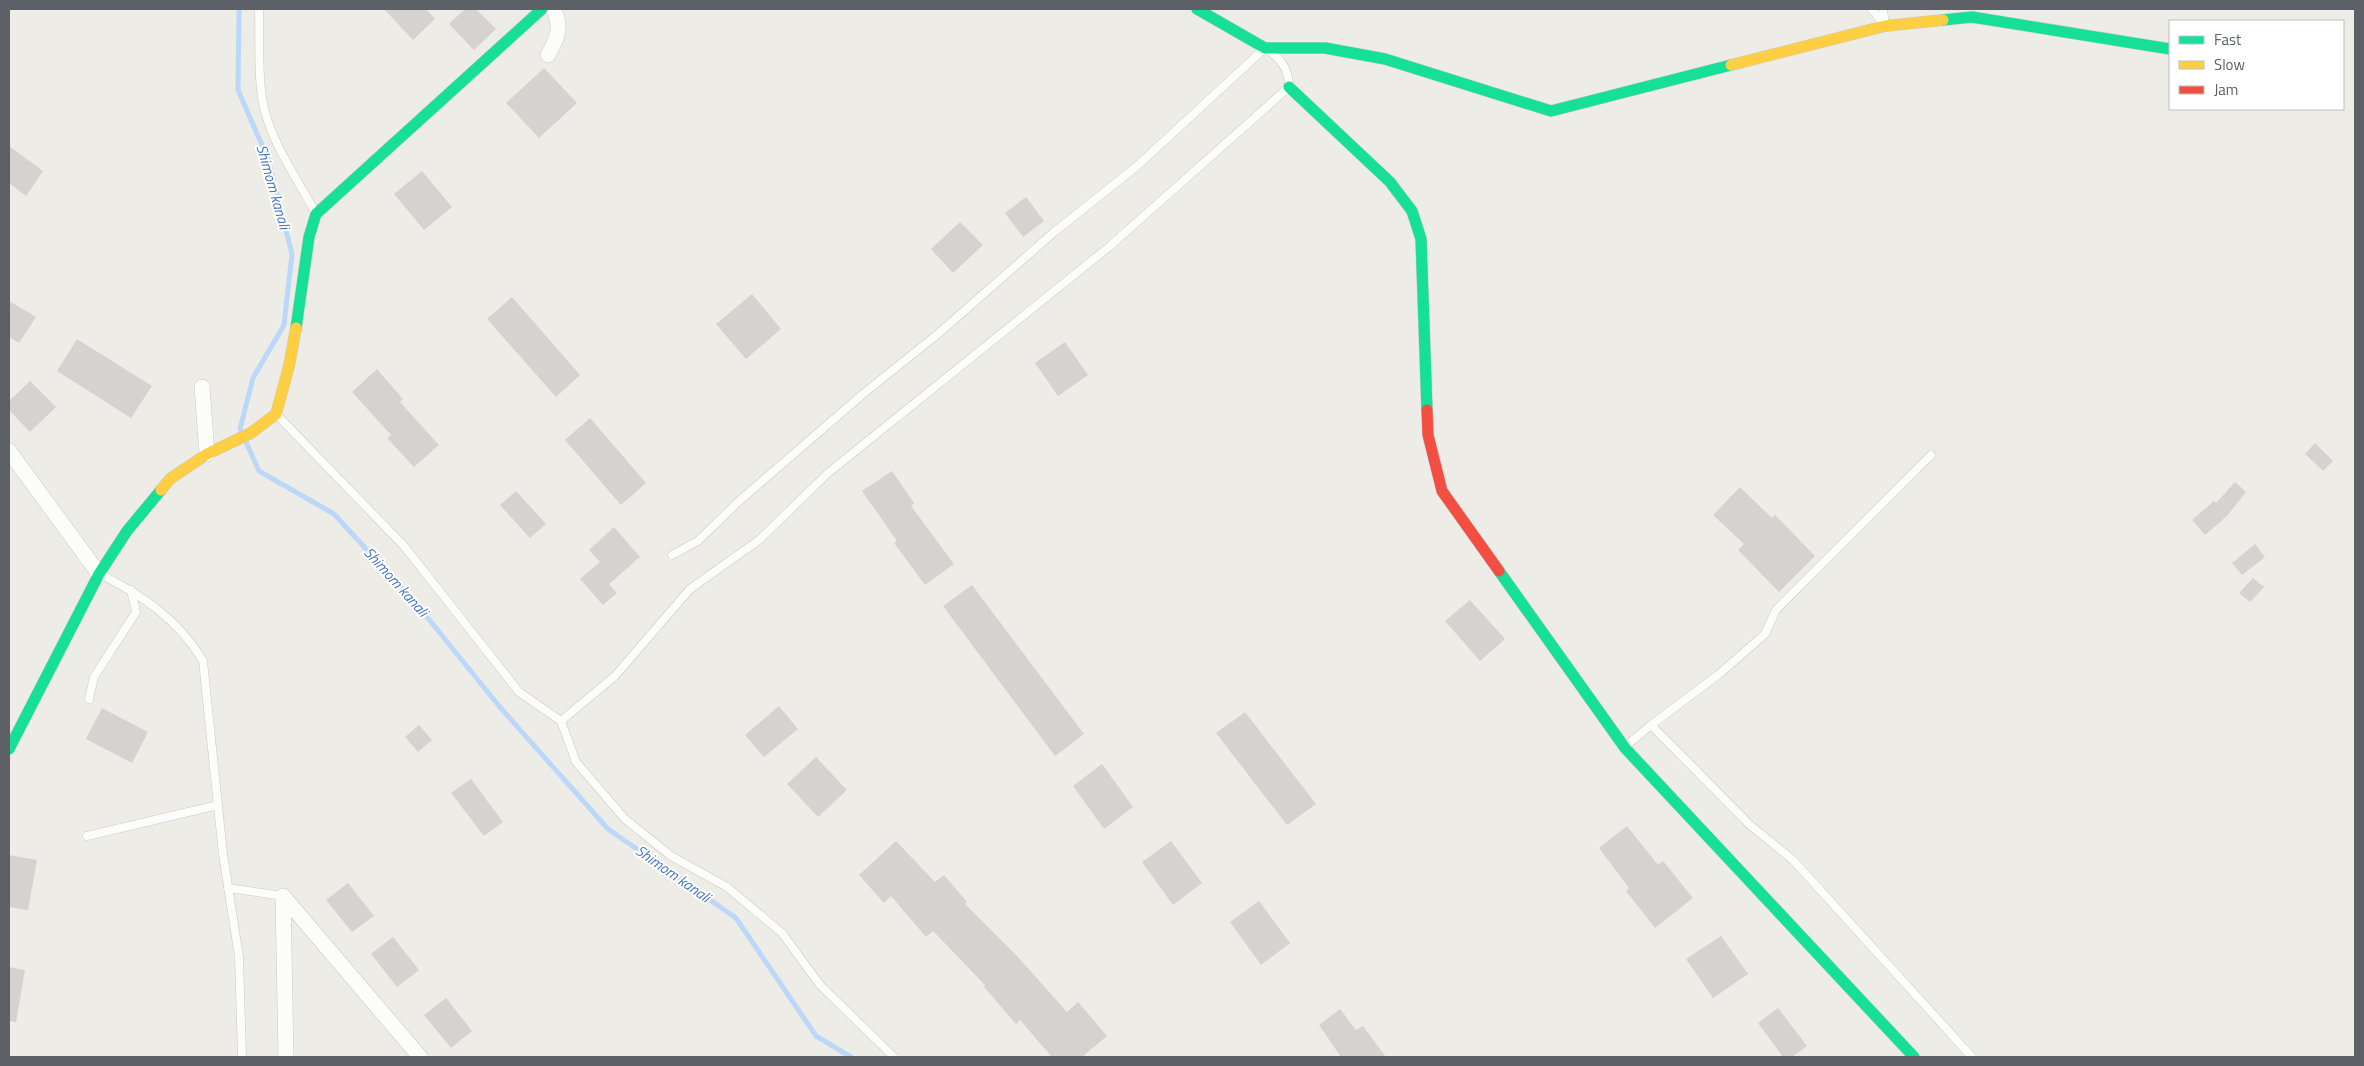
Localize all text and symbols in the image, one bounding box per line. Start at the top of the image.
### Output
legend [2169,20,2344,110]
text: Fast [2214,28,2242,51]
text: Slow [2214,53,2245,76]
text: Jam [2214,78,2238,101]
water label: Shimom kanali [250,142,297,234]
water label: Shimom kanali [359,542,435,623]
water label: Shimom kanali [631,839,717,909]

